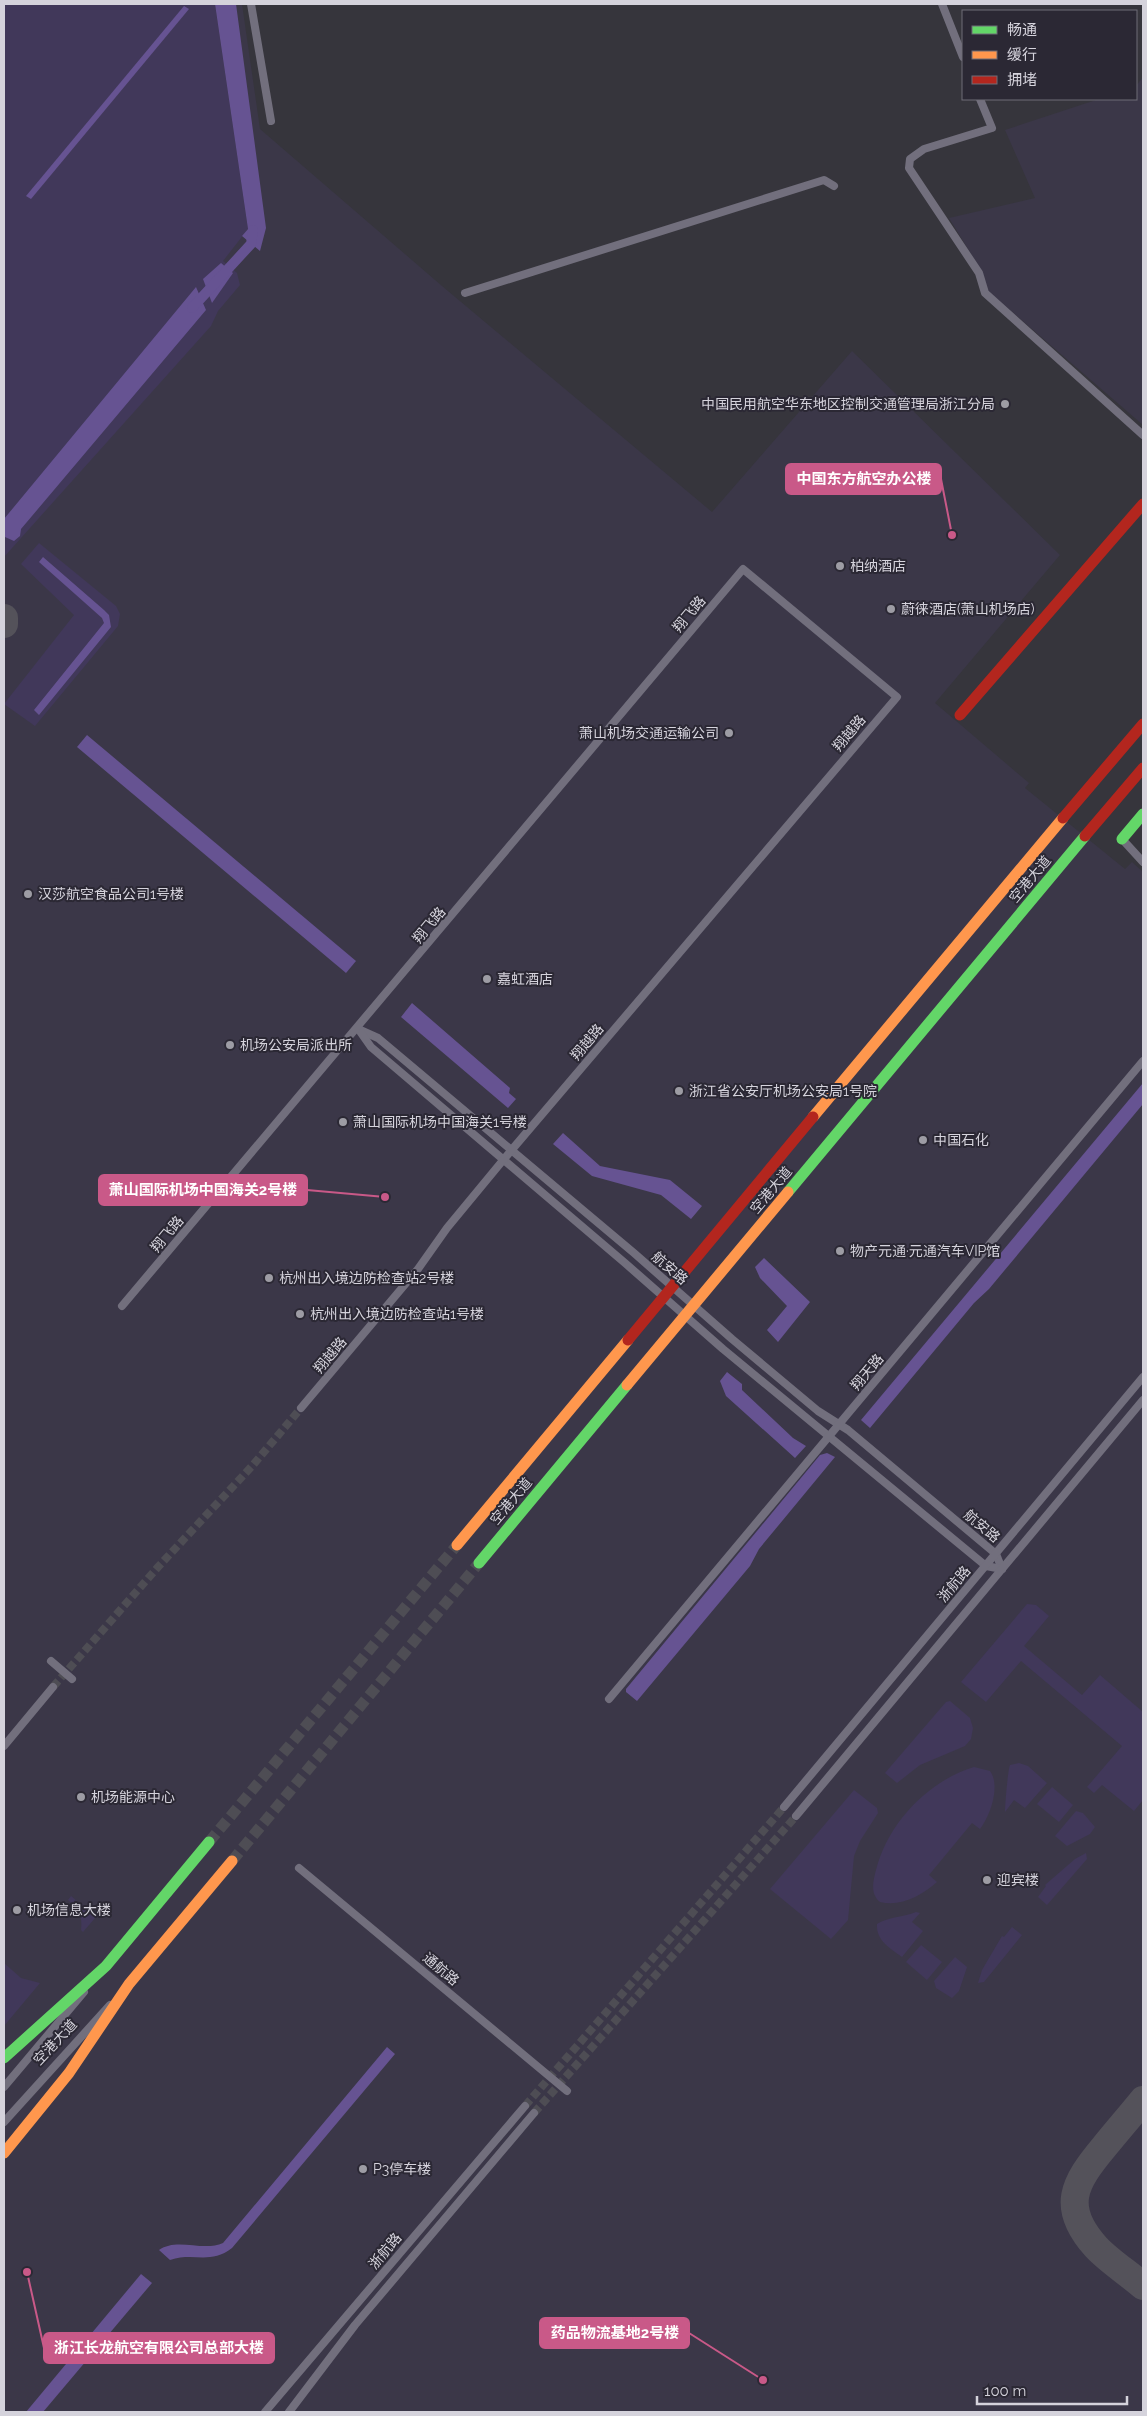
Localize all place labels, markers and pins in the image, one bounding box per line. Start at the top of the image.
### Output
place label: 中国民用航空华东地区控制交通管理局浙江分局 [701,396,995,412]
marker: 中国民用航空华东地区控制交通管理局浙江分局 [999,398,1011,410]
callout: 中国东方航空办公楼 [786,464,941,494]
place label: 柏纳酒店 [850,558,906,574]
marker: 柏纳酒店 [834,560,846,572]
place label: 蔚徕酒店(萧山机场店) [901,601,1035,617]
marker: 蔚徕酒店(萧山机场店) [885,603,897,615]
place label: 萧山机场交通运输公司 [579,725,719,741]
marker: 萧山机场交通运输公司 [723,727,735,739]
place label: 汉莎航空食品公司1号楼 [38,886,184,902]
marker: 汉莎航空食品公司1号楼 [22,888,34,900]
place label: 嘉虹酒店 [497,971,553,987]
marker: 嘉虹酒店 [481,973,493,985]
place label: 机场公安局派出所 [240,1037,352,1053]
marker: 机场公安局派出所 [224,1039,236,1051]
place label: 浙江省公安厅机场公安局1号院 [689,1083,877,1099]
marker: 浙江省公安厅机场公安局1号院 [673,1085,685,1097]
place label: 萧山国际机场中国海关1号楼 [353,1114,527,1130]
marker: 萧山国际机场中国海关1号楼 [337,1116,349,1128]
place label: 中国石化 [933,1132,989,1148]
marker: 中国石化 [917,1134,929,1146]
callout: 萧山国际机场中国海关2号楼 [99,1175,307,1205]
place label: 物产元通·元通汽车VIP馆 [850,1243,1000,1259]
marker: 物产元通·元通汽车VIP馆 [834,1245,846,1257]
place label: 杭州出入境边防检查站2号楼 [279,1270,454,1286]
marker: 杭州出入境边防检查站2号楼 [263,1272,275,1284]
place label: 杭州出入境边防检查站1号楼 [310,1306,484,1322]
marker: 杭州出入境边防检查站1号楼 [294,1308,306,1320]
place label: 机场能源中心 [91,1789,175,1805]
marker: 机场能源中心 [75,1791,87,1803]
place label: 迎宾楼 [997,1872,1039,1888]
marker: 迎宾楼 [981,1874,993,1886]
place label: 机场信息大楼 [27,1902,111,1918]
marker: 机场信息大楼 [11,1904,23,1916]
place label: P3停车楼 [373,2161,431,2177]
marker: P3停车楼 [357,2163,369,2175]
callout: 药品物流基地2号楼 [540,2318,689,2348]
callout: 浙江长龙航空有限公司总部大楼 [44,2333,274,2363]

